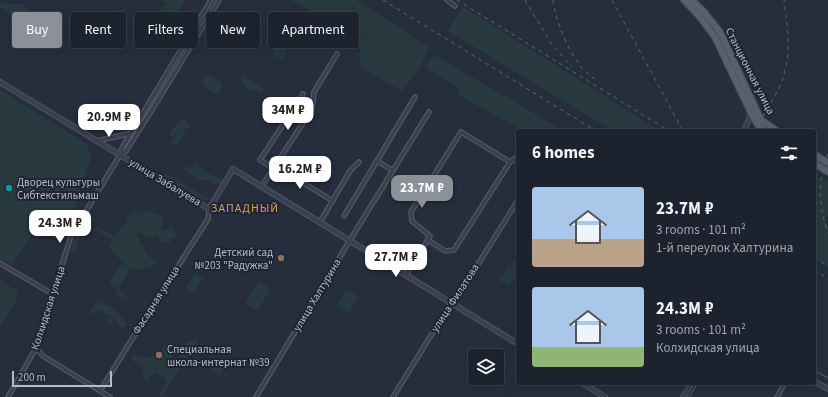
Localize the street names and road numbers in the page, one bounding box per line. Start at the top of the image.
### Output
street label: Станционная улица [722,25,778,117]
street label: улица Забалуева [126,155,204,209]
street label: улица Халтурина [289,256,345,334]
street label: улица Филатова [427,261,483,335]
street label: Фасадная улица [129,263,183,337]
street label: Колхидская улица [27,264,69,352]

